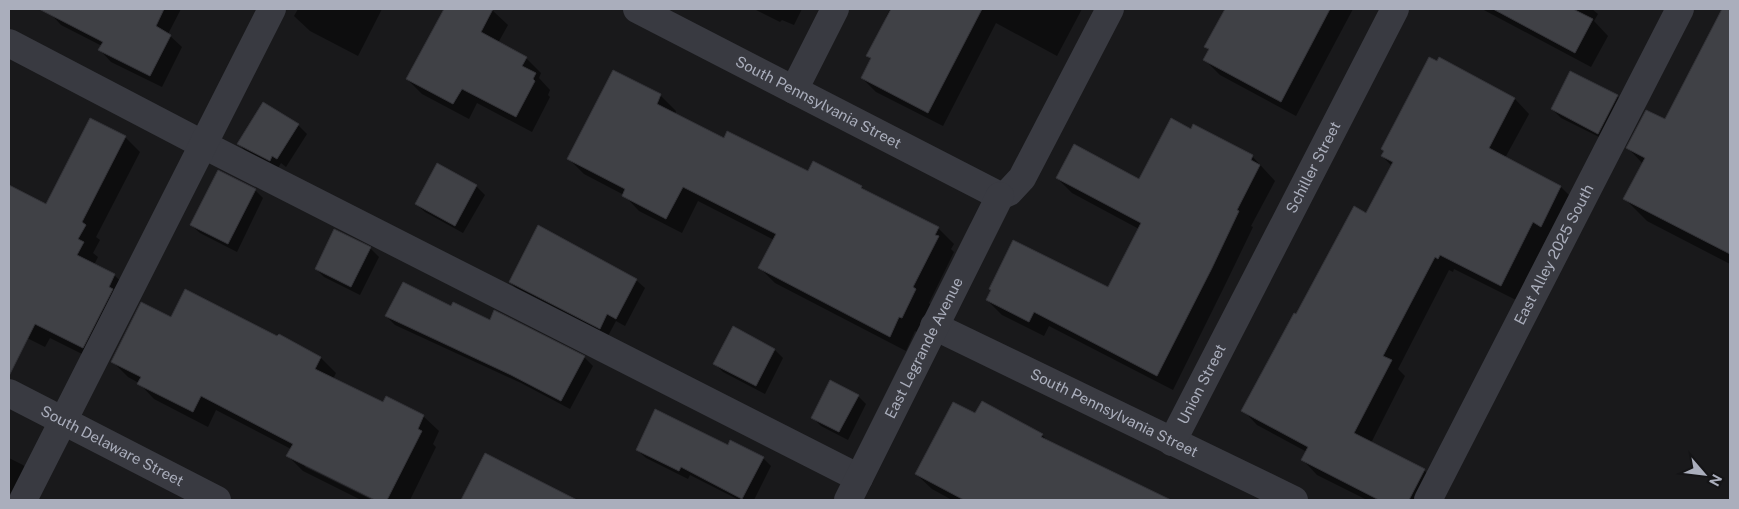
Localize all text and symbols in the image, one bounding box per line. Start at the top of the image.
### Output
street label: South Pennsylvania Street [733,52,905,152]
street label: Schiller Street [1282,118,1344,216]
street label: East Alley 2025 South [1510,181,1597,327]
street label: East Legrande Avenue [881,274,966,421]
street label: Union Street [1174,341,1229,427]
street label: South Pennsylvania Street [1028,365,1201,460]
street label: South Delaware Street [38,402,187,489]
north arrow [1679,449,1729,499]
text: N [1706,472,1725,489]

